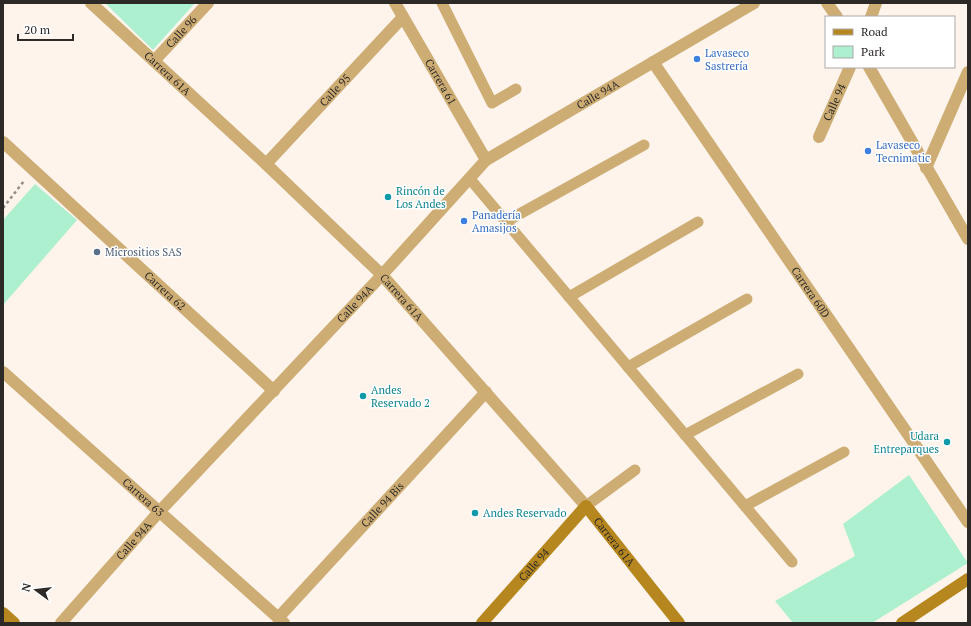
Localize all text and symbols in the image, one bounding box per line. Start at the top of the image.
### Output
street label: Calle 96 [163,12,200,51]
scale bar [18,16,73,42]
legend [825,16,955,68]
text: 20 m [24,22,51,37]
text: Road [861,24,888,39]
text: Park [861,44,886,59]
place label: Lavaseco Sastrería [705,46,749,73]
street label: Carrera 61A [141,48,194,99]
marker: Lavaseco Sastrería [692,54,702,64]
street label: Carrera 61 [422,56,459,107]
street label: Calle 95 [316,71,353,109]
street label: Calle 94A [574,76,622,112]
street label: Calle 94 [820,81,849,123]
place label: Lavaseco Tecnimatic [876,138,930,165]
marker: Lavaseco Tecnimatic [863,146,873,156]
place label: Rincón de Los Andes [396,184,446,211]
marker: Rincón de Los Andes [383,192,393,202]
place label: Panadería Amasijos [472,208,521,235]
marker: Panadería Amasijos [459,216,469,226]
place label: Micrositios SAS [105,245,182,259]
marker: Micrositios SAS [92,247,102,257]
street label: Carrera 60D [788,264,833,321]
street label: Carrera 62 [142,268,189,313]
street label: Carrera 61A [377,271,427,324]
street label: Calle 94A [334,282,376,326]
place label: Andes Reservado 2 [371,383,430,410]
marker: Andes Reservado 2 [358,391,368,401]
place label: Udara Entreparques [874,429,939,456]
marker: Udara Entreparques [942,437,952,447]
street label: Carrera 63 [120,475,167,520]
street label: Calle 94 Bis [358,479,407,530]
place label: Andes Reservado [483,506,566,520]
marker: Andes Reservado [470,508,480,518]
street label: Carrera 61A [591,514,638,569]
street label: Calle 94A [113,518,155,563]
street label: Calle 94 [516,545,552,584]
north arrow [16,570,56,610]
text: N [18,581,34,593]

